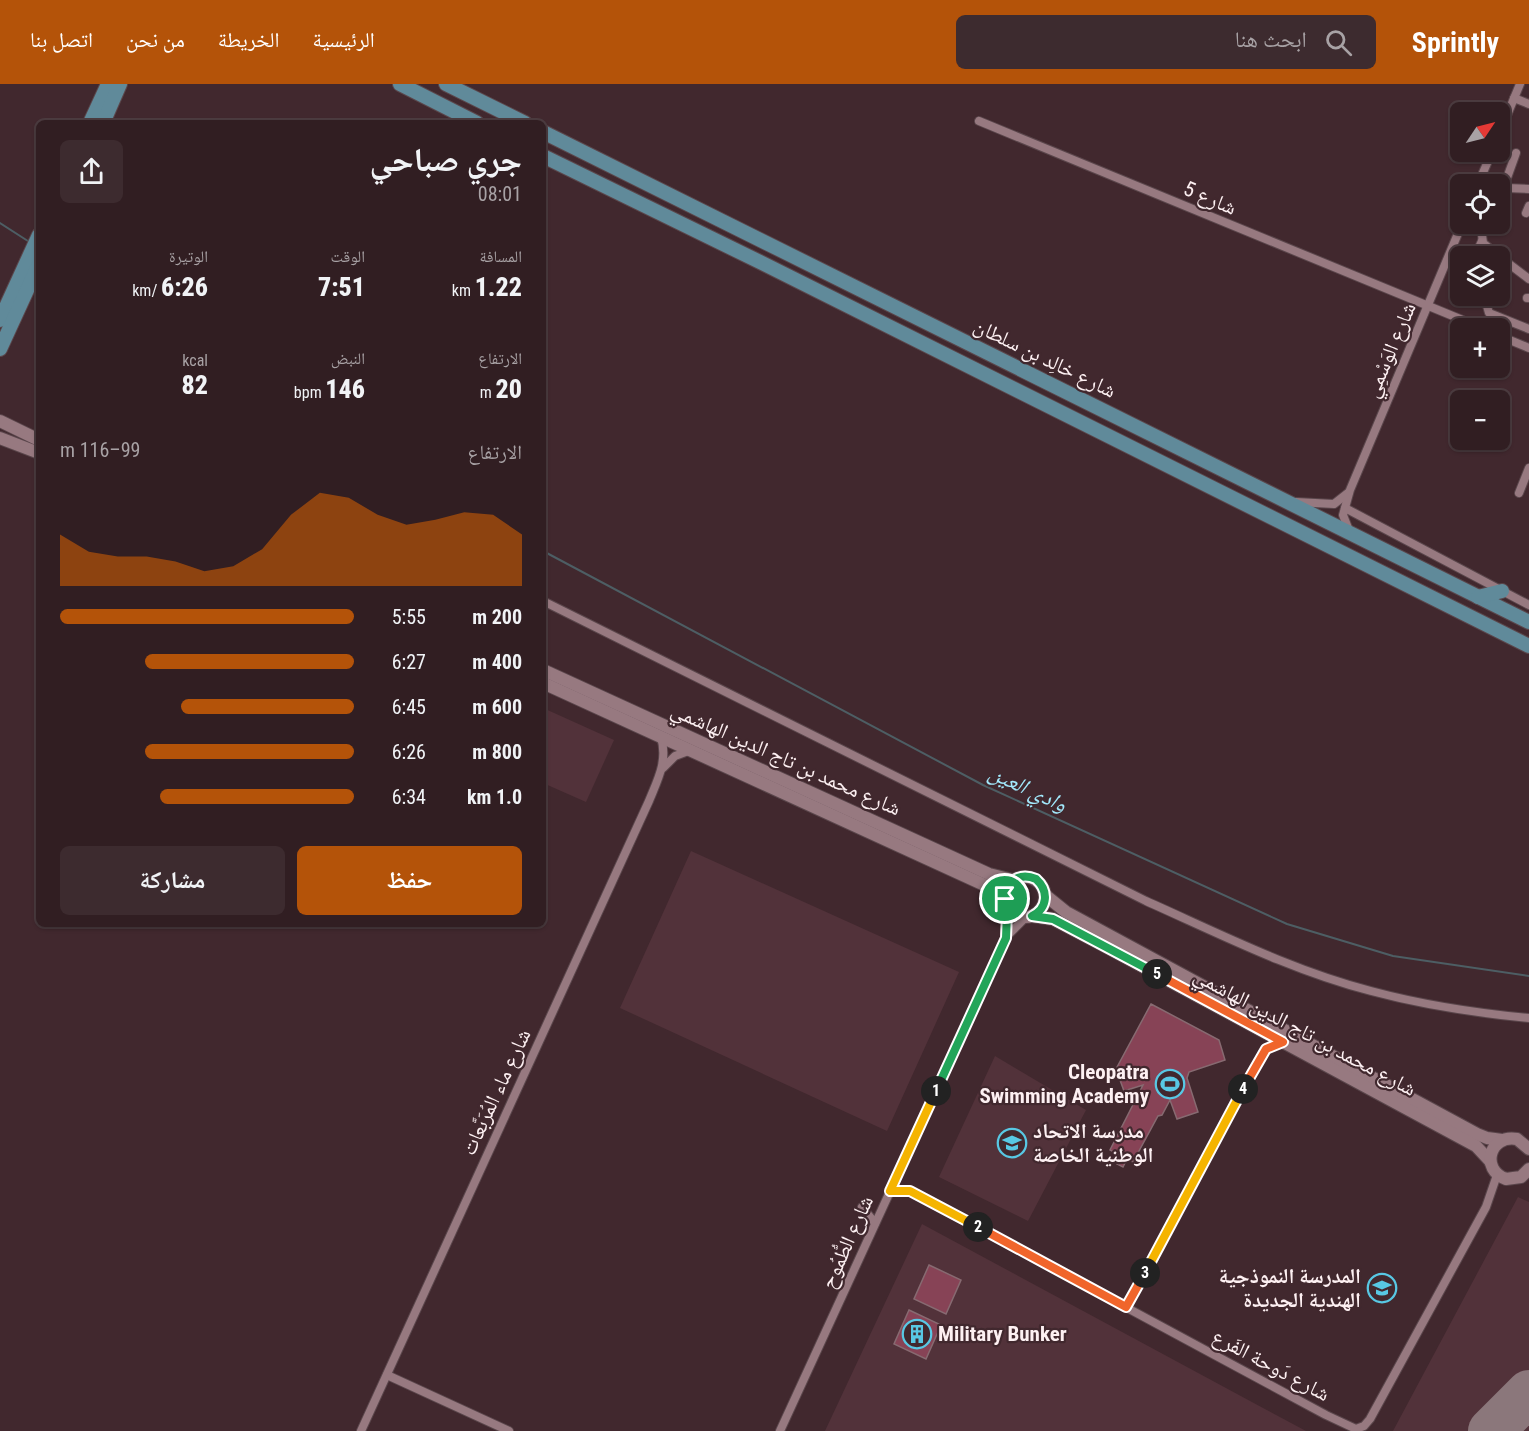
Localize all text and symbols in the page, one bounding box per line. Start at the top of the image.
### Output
search box [956,15,1376,69]
icon: search [1322,26,1355,59]
text: Sprintly [1412,26,1499,59]
text: ابحث هنا [1235,27,1307,52]
text: اتصل بنا [30,28,93,52]
text: من نحن [126,28,185,52]
text: الخريطة [218,28,280,52]
text: الرئيسية [313,28,375,52]
north arrow [1450,102,1510,162]
map controls [1450,102,1510,450]
button: share [60,140,123,203]
text: جري صباحي [369,140,522,179]
button: locate [1450,174,1510,234]
street label: شارع 5 [1180,176,1240,221]
text: 08:01 [478,182,522,206]
button: layers [1450,246,1510,306]
text: الوتيرة [169,247,208,266]
text: الوقت [331,247,365,266]
text: المسافة [480,247,522,266]
text: 6:26 [161,272,208,302]
text: 7:51 [318,272,365,302]
text: 1.22 [475,272,522,302]
text: /km [132,281,161,300]
text: km [452,281,475,300]
street label: شارع الوَسْمِي [1359,299,1425,403]
street label: شارع خالِد بن سلطان [970,313,1120,404]
button: + [1450,318,1510,378]
text: النبض [331,349,365,368]
text: الارتفاع [478,349,522,368]
text: kcal [182,351,208,370]
text: 82 [182,370,208,400]
text: 146 [325,374,365,404]
text: 20 [496,374,522,404]
text: bpm [294,383,325,402]
text: m [480,383,496,402]
button: − [1450,390,1510,450]
text: 99–116 m [60,438,140,462]
text: الارتفاع [467,440,522,464]
text: 5:55 [392,605,426,629]
text: 200 m [472,605,522,629]
text: 6:27 [392,650,426,674]
text: 400 m [472,650,522,674]
text: 6:45 [392,695,426,719]
text: 600 m [472,695,522,719]
street label: شارع محمد بن تاج الدين الهاشمي [666,697,904,825]
text: 6:26 [392,740,426,764]
text: 800 m [472,740,522,764]
water label: وادي العين [983,759,1071,821]
text: 6:34 [392,785,426,809]
text: 1.0 km [467,785,522,809]
button: مشاركة [60,846,285,915]
button: حفظ [297,846,522,915]
pin [979,873,1030,924]
icon: arrive [988,882,1021,915]
pin: 5 [1142,959,1172,989]
street label: شارع محمد بن تاج الدين الهاشمي [1188,963,1420,1105]
text: 5 [1153,964,1161,983]
street label: شارع ماء المُرَبَّعات [456,1025,537,1159]
place label: Cleopatra Swimming Academy [979,1060,1150,1108]
sports icon: Cleopatra Swimming Academy [1154,1068,1186,1100]
pin: 4 [1228,1074,1258,1104]
pin: 1 [921,1076,951,1106]
text: 4 [1239,1079,1247,1098]
text: 1 [932,1081,940,1100]
place label: مدرسة الاتحاد الوطنية الخاصة [1033,1119,1154,1167]
school or university icon: مدرسة الاتحاد الوطنية الخاصة [996,1127,1028,1159]
street label: شارع الطُّمُوح [815,1192,879,1293]
pin: 2 [963,1212,993,1242]
text: 2 [974,1217,982,1236]
pin: 3 [1130,1258,1160,1288]
text: 3 [1141,1263,1149,1282]
place label: المدرسة النموذجية الهندية الجديدة [1219,1264,1361,1312]
school or university icon: المدرسة النموذجية الهندية الجديدة [1366,1272,1398,1304]
building icon: Military Bunker [901,1318,933,1350]
place label: Military Bunker [938,1322,1067,1346]
street label: شارع دَوحة الفَرع [1208,1324,1334,1407]

